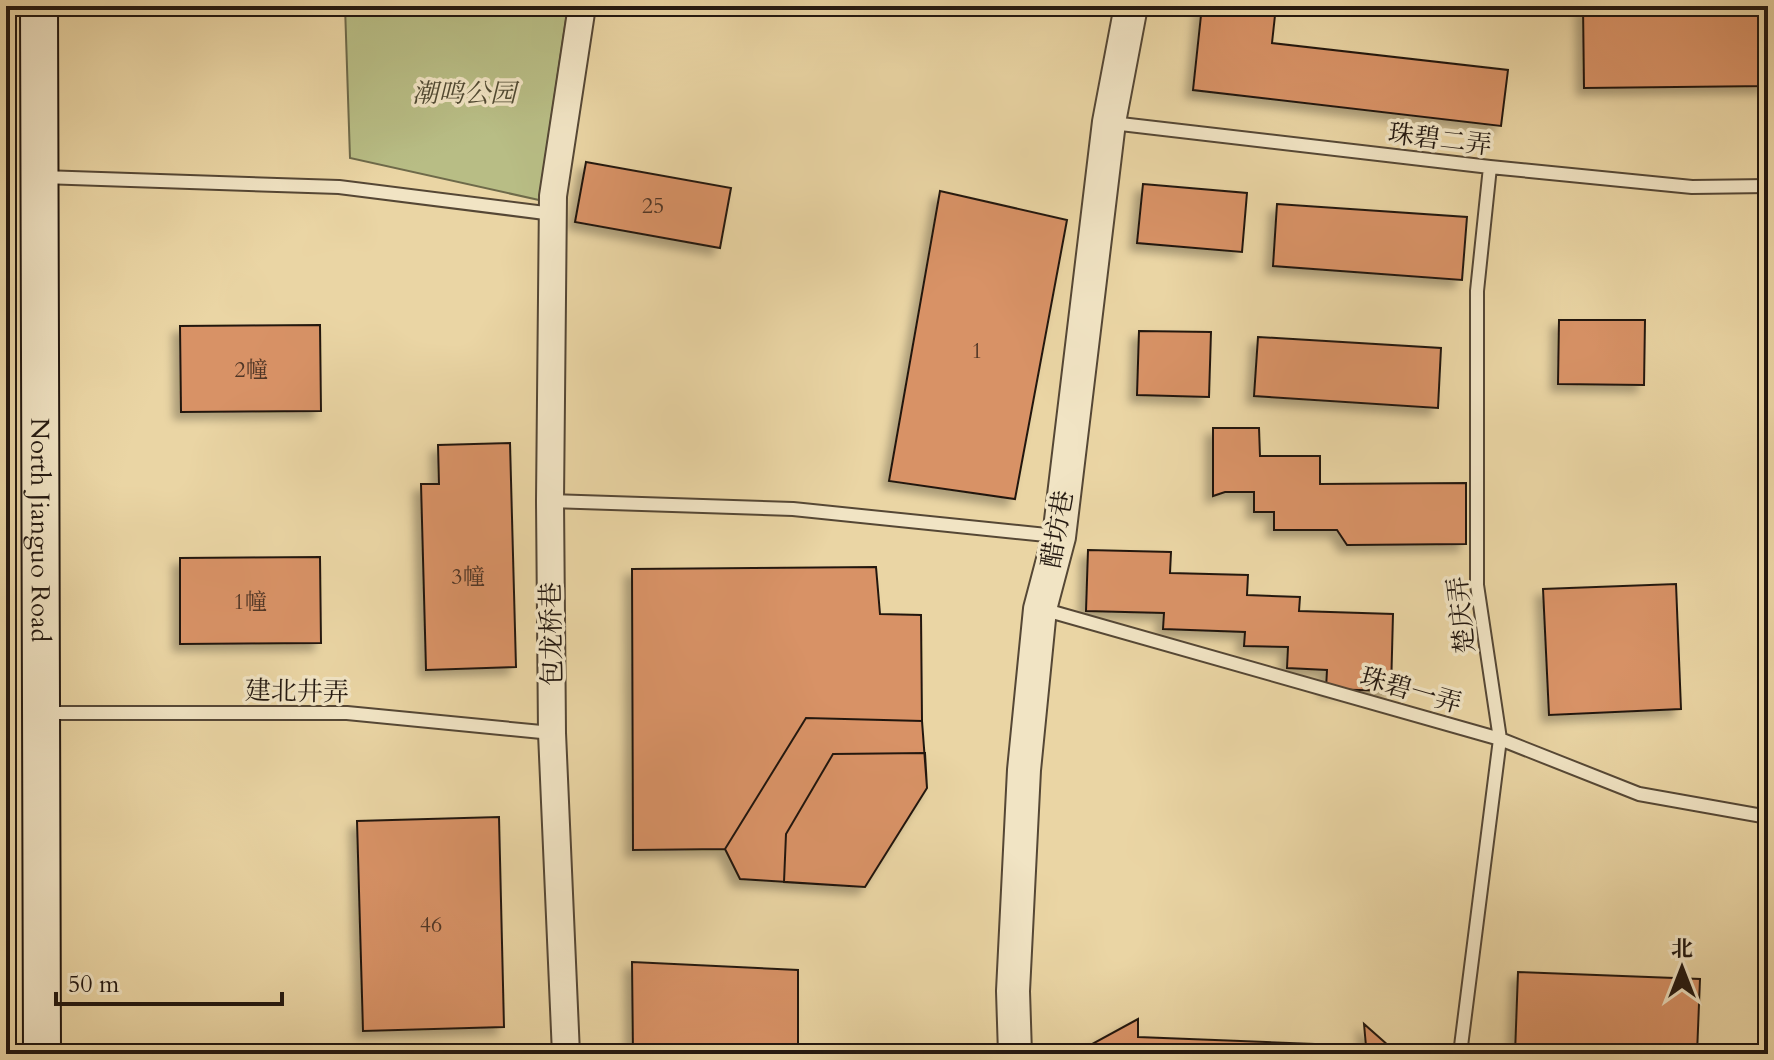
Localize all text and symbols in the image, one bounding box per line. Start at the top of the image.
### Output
park label: 潮鸣公园 [412,76,520,111]
street label: 珠碧二弄 [1386,116,1494,163]
house number: 25 [642,191,664,221]
house number: 1 [971,336,983,366]
house number: 2幢 [234,355,268,385]
street label: North Jianguo Road [22,418,58,642]
street label: 醋坊巷 [1033,488,1082,571]
house number: 3幢 [451,562,485,592]
street label: 楚庆弄 [1440,574,1483,656]
street label: 包龙桥巷 [533,582,570,686]
house number: 1幢 [233,587,267,617]
street label: 珠碧一弄 [1356,659,1466,722]
street label: 建北井弄 [245,673,349,710]
house number: 46 [420,910,442,940]
north arrow [1642,928,1722,1008]
text: 北 [1671,934,1693,964]
scale bar [56,956,282,1006]
text: 50 m [68,968,120,1001]

